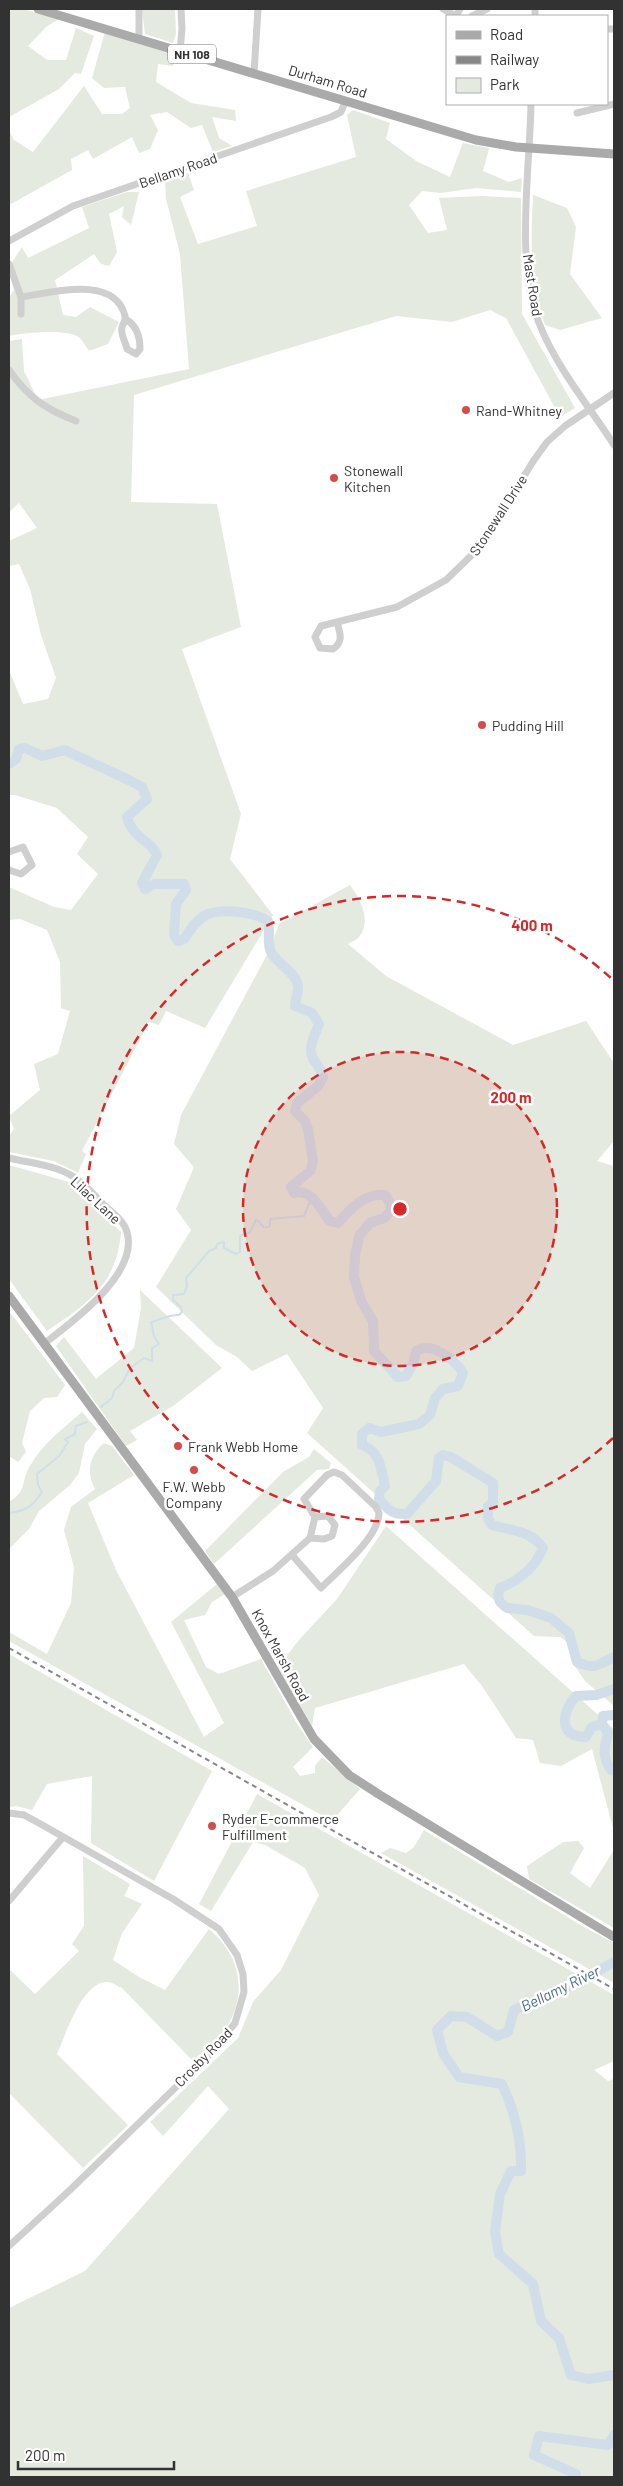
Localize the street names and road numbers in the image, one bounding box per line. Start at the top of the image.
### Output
road number: NH 108 [168,44,216,64]
street label: Durham Road [287,61,369,101]
street label: Bellamy Road [137,149,219,191]
street label: Mast Road [520,253,546,317]
street label: Stonewall Drive [466,471,530,559]
street label: Lilac Lane [68,1173,124,1227]
street label: Knox Marsh Road [249,1606,313,1704]
street label: Crosby Road [171,2024,235,2090]

